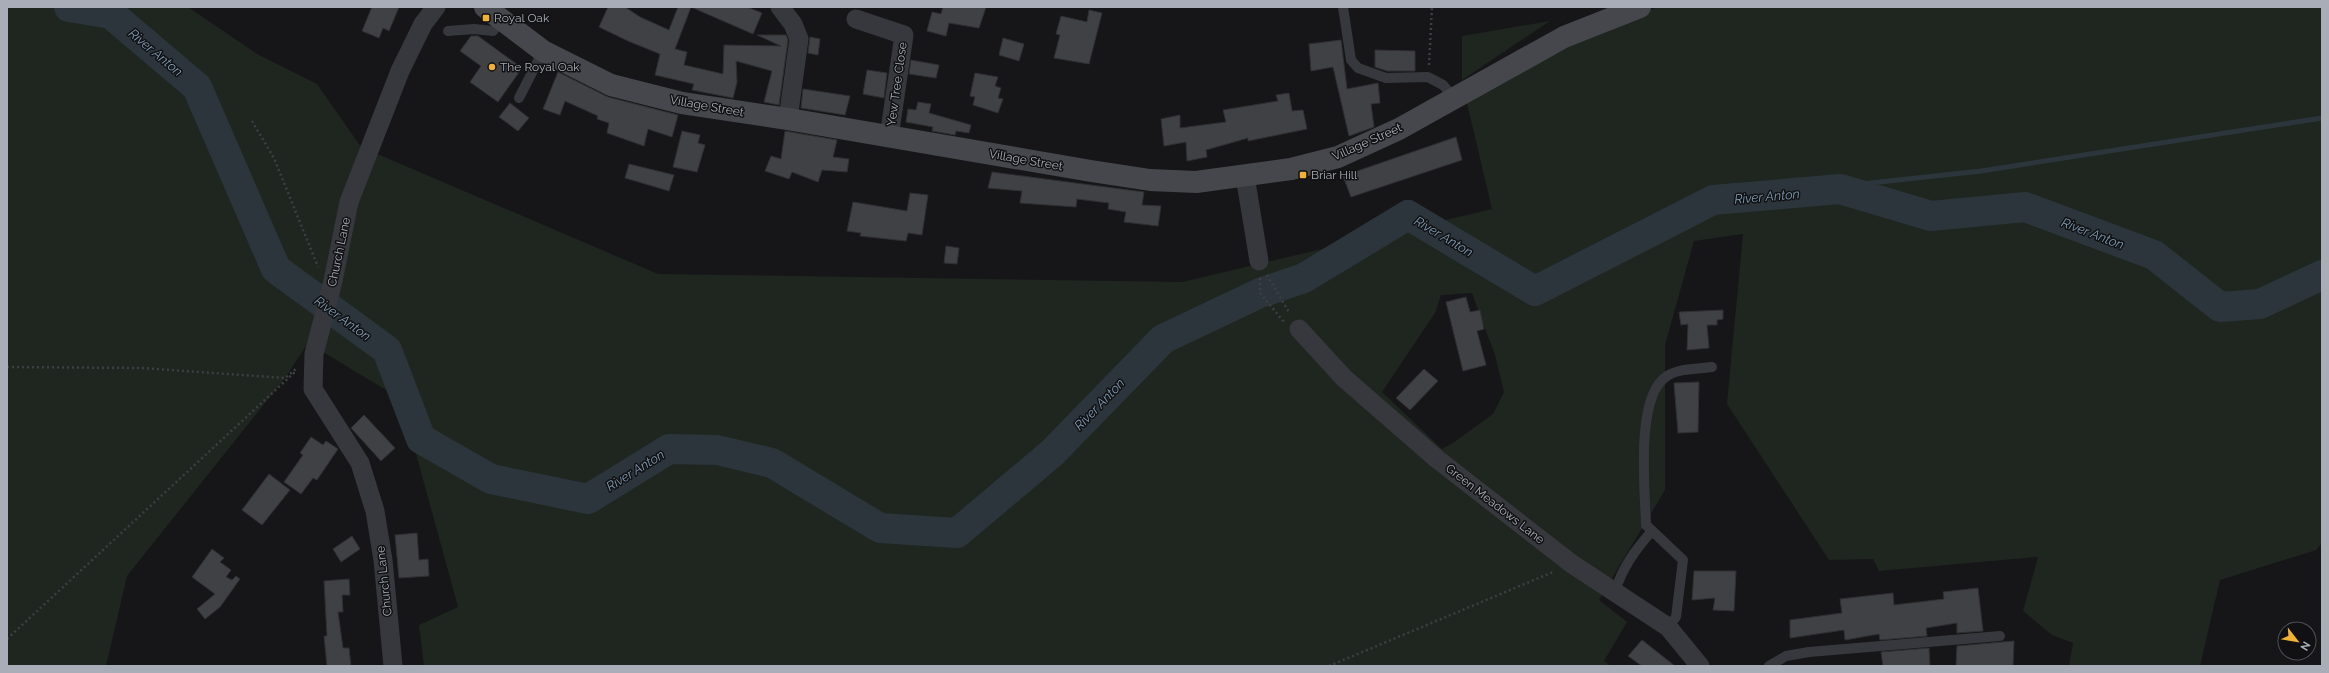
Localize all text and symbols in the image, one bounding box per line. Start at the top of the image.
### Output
place label: Royal Oak [494,11,550,25]
marker: Royal Oak [481,13,491,23]
water label: River Anton [126,26,186,79]
street label: Yew Tree Close [884,41,910,127]
place label: The Royal Oak [500,60,580,74]
marker: The Royal Oak [487,62,497,72]
street label: Village Street [669,93,745,119]
street label: Village Street [1330,120,1404,164]
street label: Village Street [988,147,1064,173]
place label: Briar Hill [1311,168,1358,182]
marker: Briar Hill [1298,170,1308,180]
water label: River Anton [1734,186,1800,207]
water label: River Anton [1412,213,1476,260]
water label: River Anton [2060,215,2126,252]
street label: Church Lane [325,216,353,288]
water label: River Anton [312,293,374,344]
water label: River Anton [1071,376,1128,433]
water label: River Anton [603,447,667,494]
street label: Green Meadows Lane [1443,461,1547,547]
street label: Church Lane [373,545,395,617]
north arrow [2277,621,2317,661]
text: N [2297,639,2313,653]

